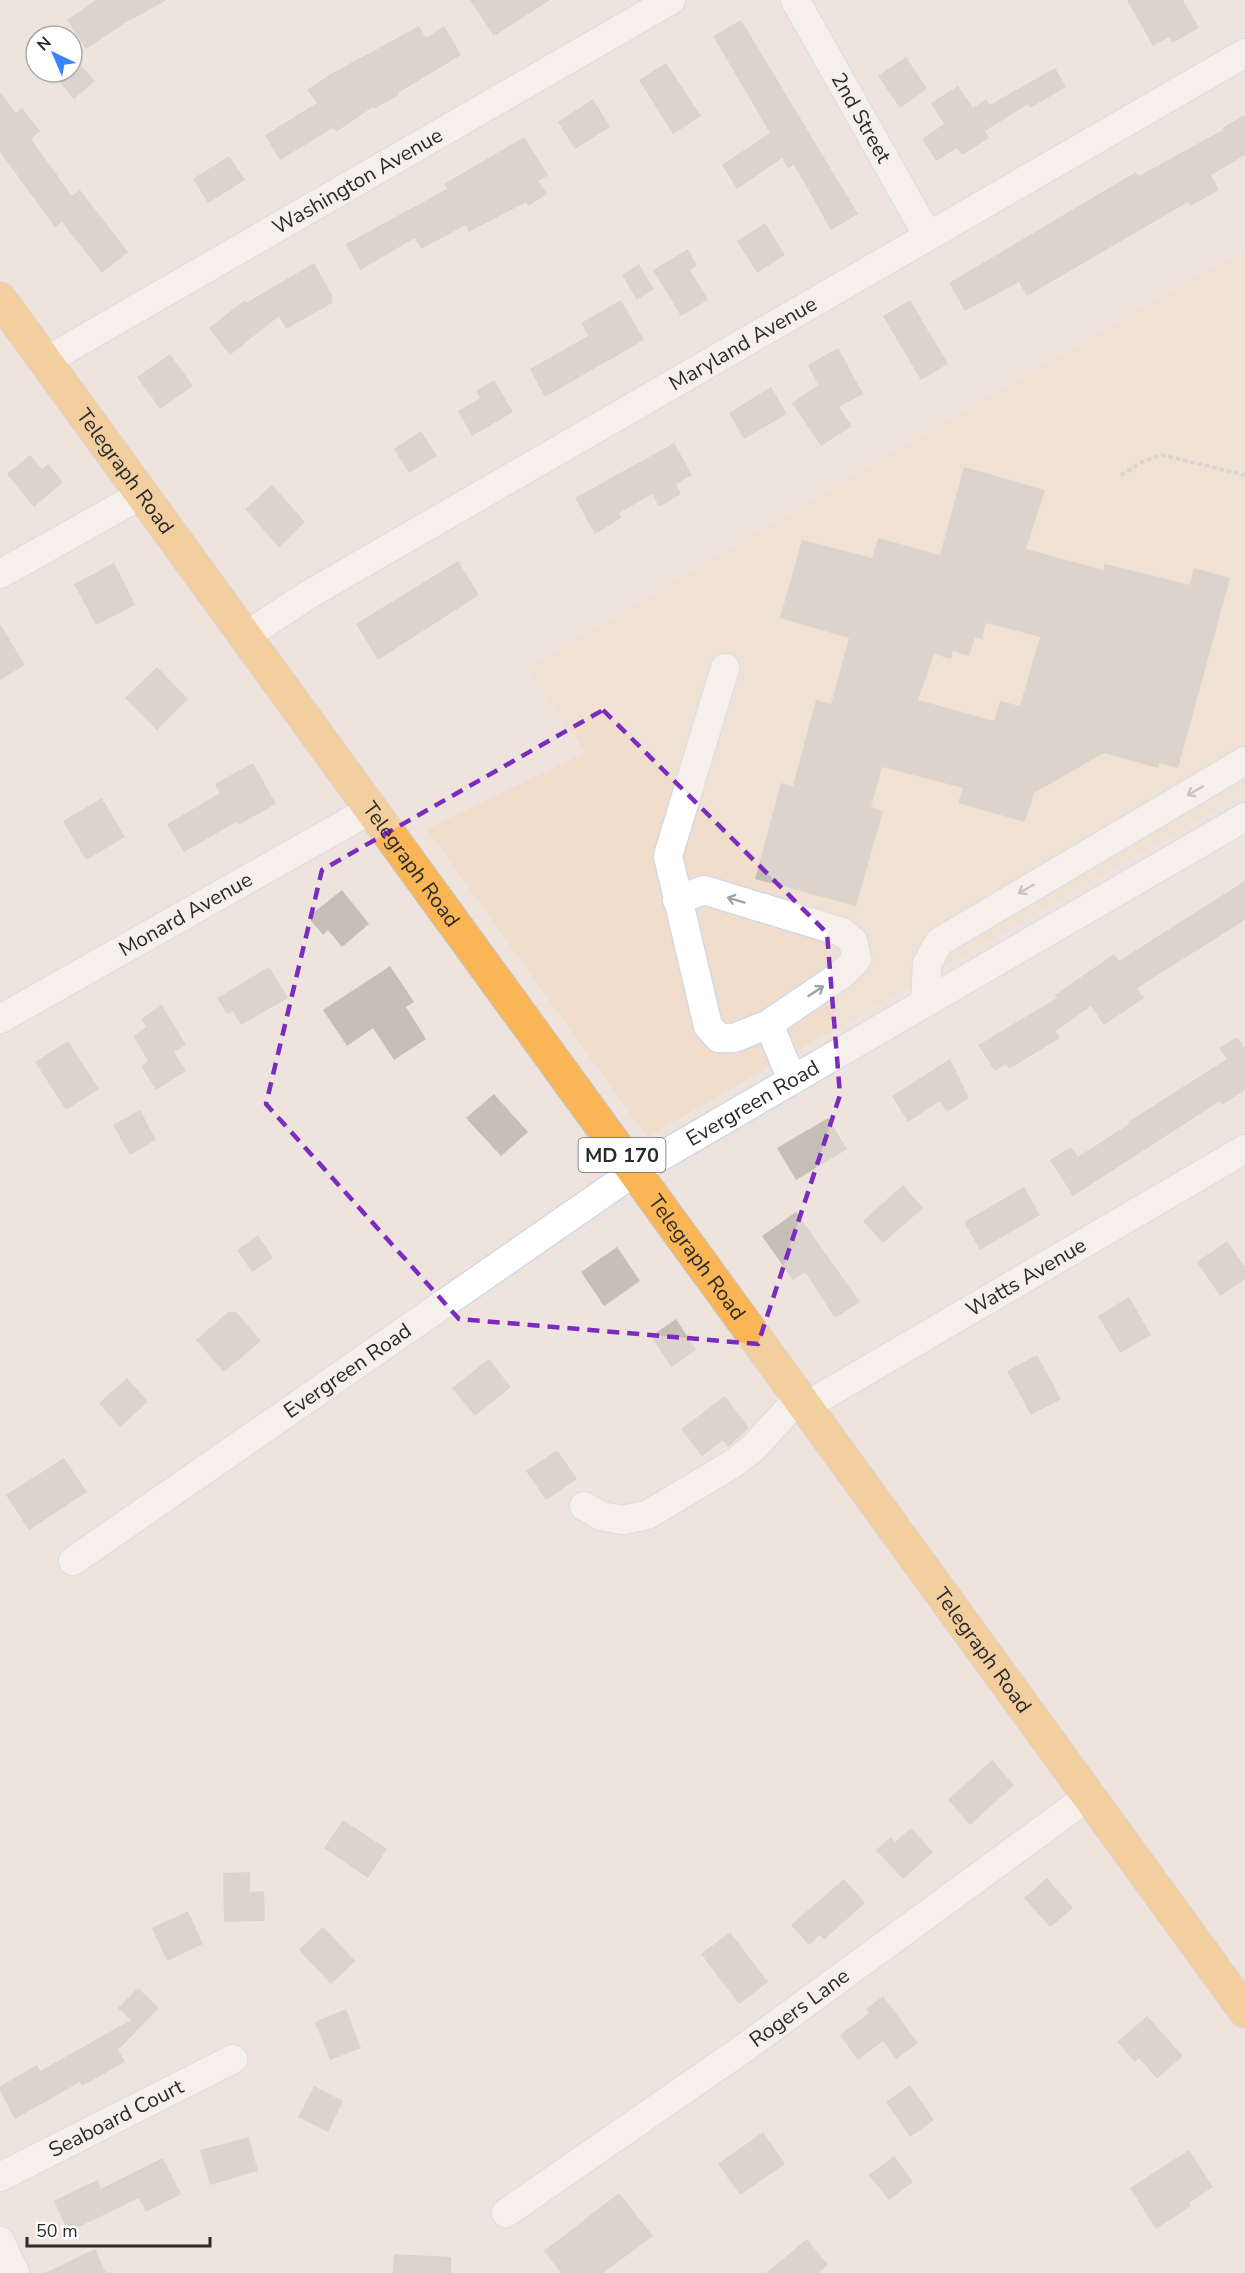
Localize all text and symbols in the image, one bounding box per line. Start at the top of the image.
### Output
north arrow [24,24,84,84]
text: N [32,32,56,56]
street label: 2nd Street [825,67,898,168]
street label: Washington Avenue [267,121,448,241]
street label: Maryland Avenue [664,290,822,397]
street label: Telegraph Road [70,403,180,540]
one-way arrow [1186,786,1204,797]
street label: Telegraph Road [356,796,466,933]
street label: Monard Avenue [114,865,257,963]
one-way arrow [1018,884,1035,896]
one-way arrow [727,894,746,905]
one-way arrow [807,984,824,996]
street label: Evergreen Road [681,1053,824,1153]
road number: MD 170 [578,1138,666,1172]
street label: Telegraph Road [642,1189,752,1326]
street label: Watts Avenue [961,1231,1091,1323]
street label: Evergreen Road [278,1317,417,1425]
street label: Telegraph Road [928,1582,1038,1719]
street label: Rogers Lane [744,1962,855,2054]
street label: Seaboard Court [44,2072,189,2164]
scale bar [27,2210,210,2248]
text: 50 m [36,2219,78,2243]

